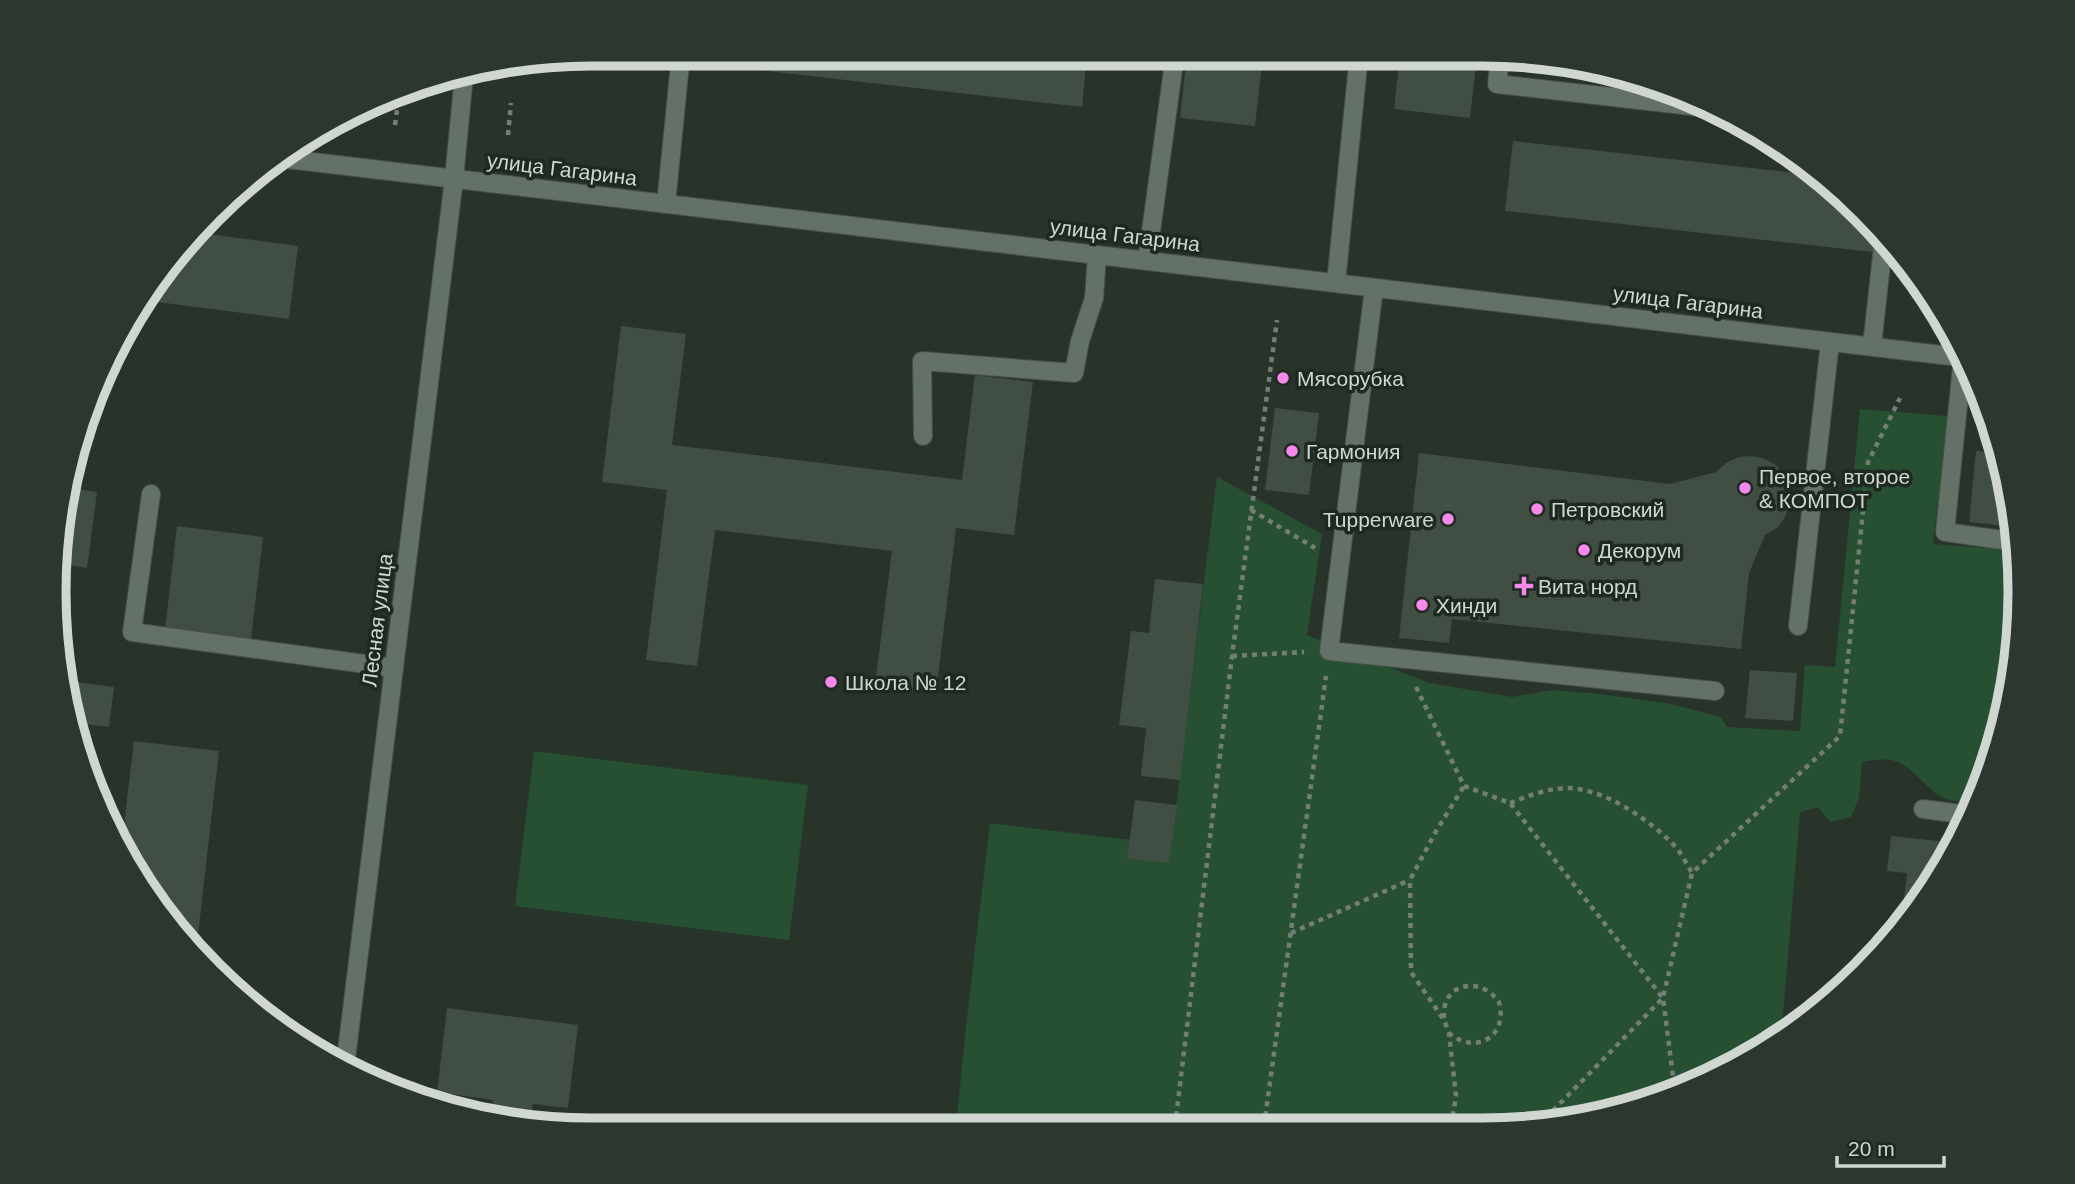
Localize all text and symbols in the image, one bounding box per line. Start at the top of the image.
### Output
street label: улица Гагарина [486,148,639,190]
street label: улица Гагарина [1049,214,1202,256]
street label: улица Гагарина [1612,281,1765,323]
place label: Мясорубка [1297,367,1404,390]
marker: Мясорубка [1275,370,1291,386]
place label: Гармония [1306,440,1400,463]
marker: Гармония [1284,443,1300,459]
place label: Первое, второе & КОМПОТ [1759,465,1910,512]
marker: Первое, второе & КОМПОТ [1737,480,1753,496]
place label: Петровский [1551,498,1664,521]
marker: Петровский [1529,501,1545,517]
place label: Tupperware [1323,508,1434,531]
marker: Tupperware [1440,511,1456,527]
place label: Декорум [1598,539,1681,562]
marker: Декорум [1576,542,1592,558]
street label: Лесная улица [357,552,397,688]
place label: Вита норд [1538,575,1637,598]
marker: Вита норд [1516,578,1532,594]
place label: Хинди [1436,594,1497,617]
marker: Хинди [1414,597,1430,613]
place label: Школа № 12 [845,671,966,694]
marker: Школа № 12 [823,674,839,690]
scale bar [1837,1124,1944,1168]
text: 20 m [1848,1137,1895,1160]

